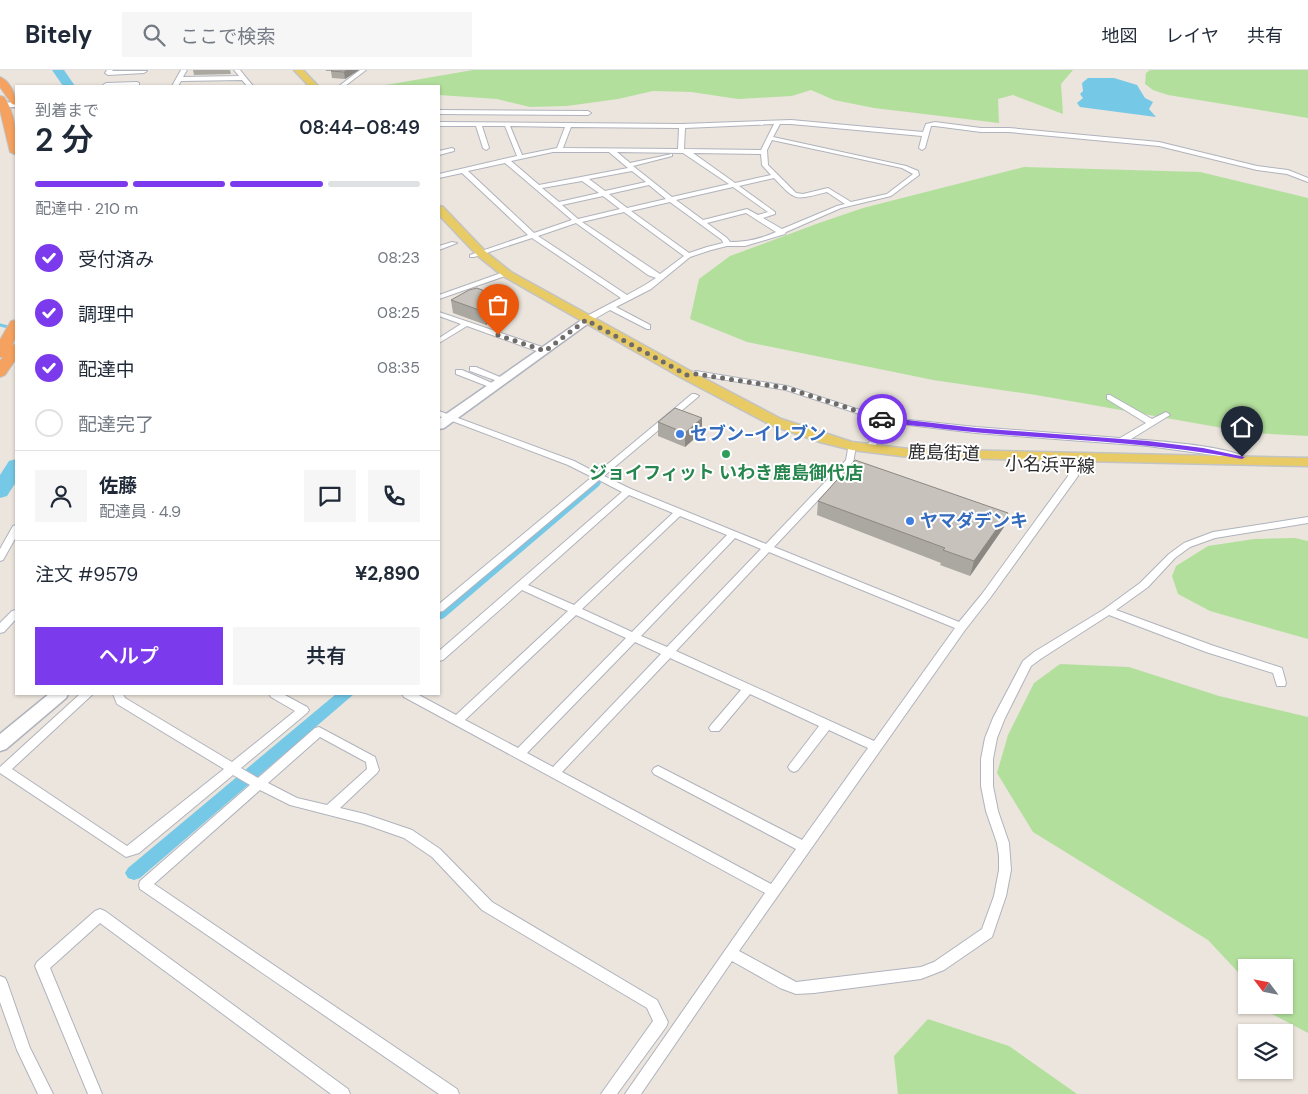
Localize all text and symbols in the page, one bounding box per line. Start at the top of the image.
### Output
search box [122,12,472,57]
text: Bitely [25,19,92,50]
icon: search [140,21,168,49]
text: ここで検索 [180,24,275,49]
text: 地図 [1102,24,1138,48]
text: レイヤ [1166,24,1219,48]
text: 共有 [1247,24,1283,48]
text: 到着まで [35,100,99,121]
text: 08:44–08:49 [299,115,420,140]
text: 2 分 [35,119,93,161]
text: 配達中 · 210 m [35,198,138,219]
icon: check [35,244,63,272]
text: 受付済み [78,247,154,272]
text: 08:23 [377,247,420,268]
pin [477,284,519,335]
icon: bag [484,291,512,319]
icon: check [35,299,63,327]
text: 調理中 [78,302,135,327]
text: 08:25 [377,302,420,323]
icon: check [35,354,63,382]
text: 配達中 [78,357,135,382]
text: 08:35 [377,357,420,378]
courier [857,394,907,444]
icon: car [868,405,896,433]
pin [1221,406,1263,457]
text: 配達完了 [78,412,154,437]
icon: home [1228,413,1256,441]
place label: セブン-イレブン [690,422,826,446]
marker: セブン-イレブン [674,428,686,440]
street label: 鹿島街道 [908,440,980,466]
marker: ジョイフィット いわき鹿島御代店 [720,448,732,460]
street label: 小名浜平線 [1005,451,1095,479]
place label: ジョイフィット いわき鹿島御代店 [589,461,863,485]
button: person [35,470,87,522]
button: chat [304,470,356,522]
button: phone [368,470,420,522]
text: 佐藤 [99,473,137,498]
text: 配達員 · 4.9 [99,501,181,522]
place label: ヤマダデンキ [920,509,1028,533]
marker: ヤマダデンキ [904,515,916,527]
text: ¥2,890 [355,561,420,586]
text: 注文 #9579 [35,562,138,587]
button: ヘルプ [35,627,223,685]
button: 共有 [233,627,420,685]
north arrow [1238,959,1292,1014]
map controls [1238,959,1293,1079]
button: layers [1238,1024,1293,1079]

